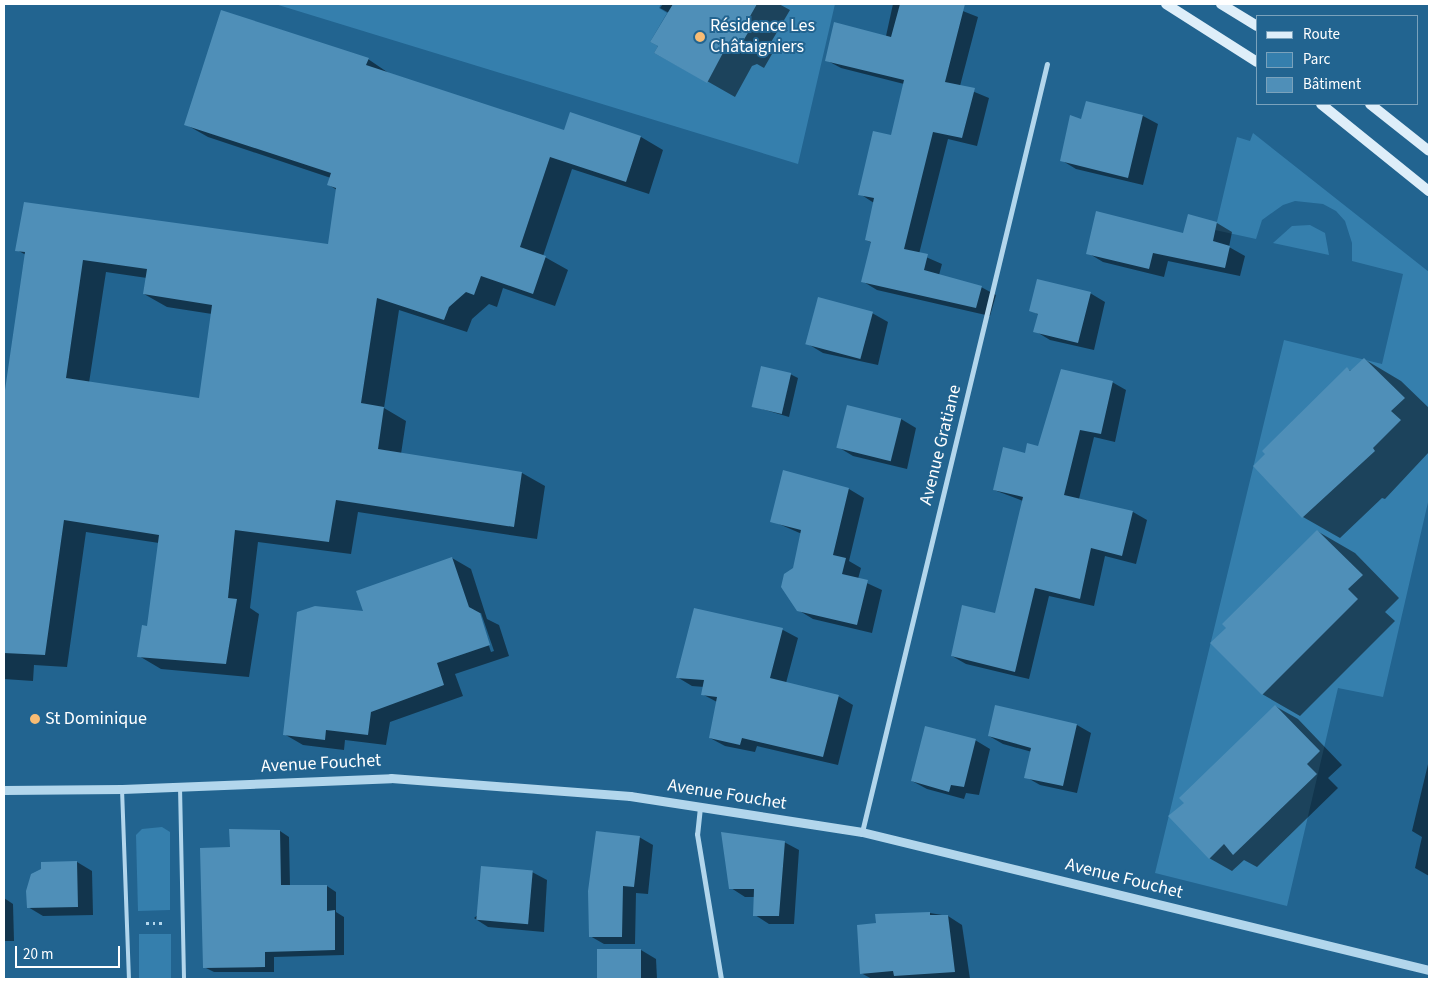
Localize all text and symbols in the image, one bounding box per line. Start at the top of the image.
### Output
legend [1256,15,1418,105]
place label: Résidence Les Châtaigniers [710,16,815,58]
text: Route [1303,24,1340,45]
marker: Résidence Les Châtaigniers [694,31,706,43]
text: Parc [1303,49,1330,70]
text: Bâtiment [1303,74,1361,95]
street label: Avenue Gratiane [916,383,966,507]
place label: St Dominique [45,708,147,730]
marker: St Dominique [29,713,41,725]
street label: Avenue Fouchet [260,750,382,778]
street label: Avenue Fouchet [666,775,788,815]
street label: Avenue Fouchet [1063,854,1185,904]
scale bar [18,936,122,968]
text: 20 m [23,944,53,965]

